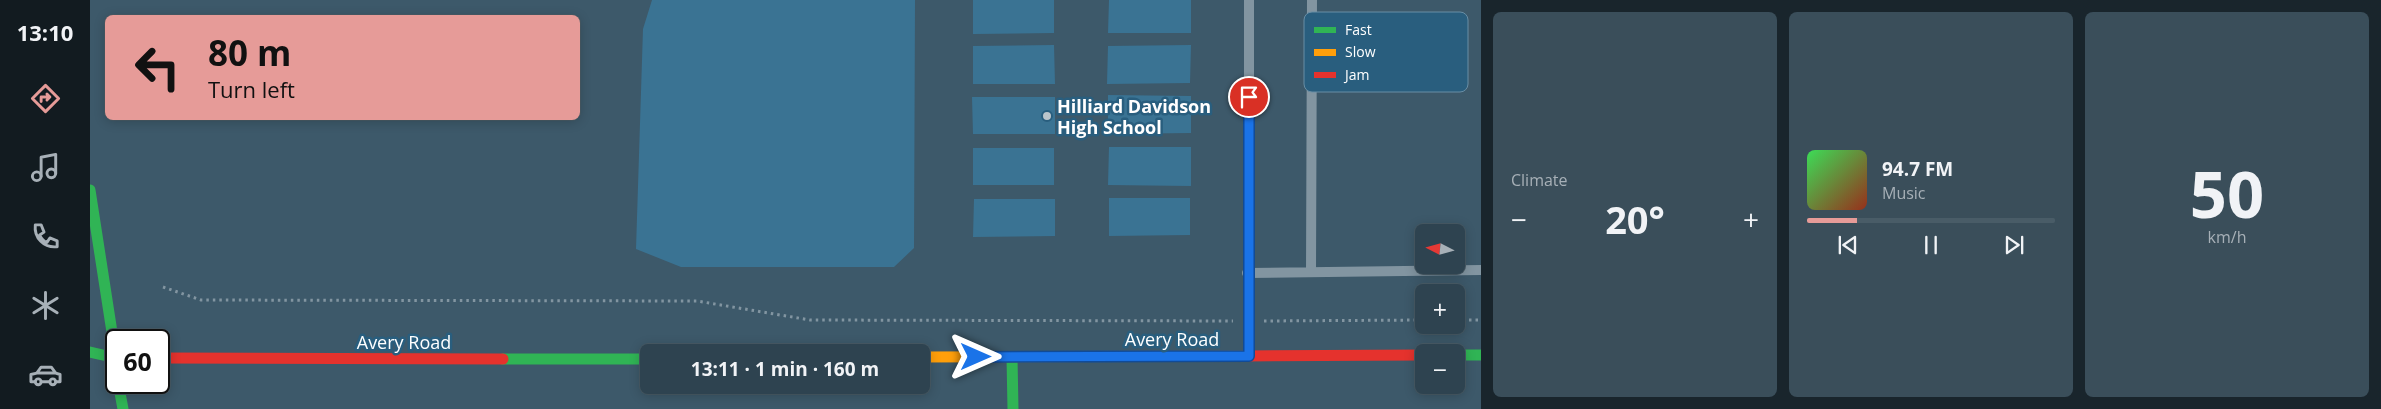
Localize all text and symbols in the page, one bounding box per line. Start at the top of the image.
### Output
legend [1304,12,1468,92]
text: 13:10 [17,17,73,47]
text: Fast [1345,20,1372,39]
text: 80 m [208,29,291,76]
icon: left [125,35,190,100]
text: Slow [1345,42,1376,61]
text: Jam [1343,65,1370,84]
text: Turn left [208,74,295,104]
pin [1228,76,1270,118]
icon: directions [28,81,63,116]
icon: arrive [1235,83,1263,111]
place label: Hilliard Davidson High School [1057,94,1211,139]
marker: Hilliard Davidson High School [1041,110,1053,122]
text: 50 [2190,149,2264,237]
icon: music [28,150,63,185]
text: 94.7 FM [1882,156,1953,182]
text: Climate [1511,169,1568,191]
text: Music [1882,182,1926,204]
text: 20° [1605,193,1665,245]
text: − [1511,200,1527,238]
text: + [1743,200,1759,238]
icon: phone [28,219,63,254]
north arrow [1415,224,1465,274]
map controls [1415,224,1465,394]
text: km/h [2208,226,2246,248]
icon: previous [1834,231,1862,259]
icon: pause [1917,231,1945,259]
icon: next [2000,231,2028,259]
button: + [1415,284,1465,334]
icon: climate [28,288,63,323]
street label: Avery Road [1125,327,1219,351]
speed limit sign: 60 [105,329,170,394]
street label: Avery Road [357,330,451,354]
position arrow [949,330,1001,382]
button: − [1415,344,1465,394]
text: 13:11 · 1 min · 160 m [691,356,879,382]
icon: car [28,357,63,392]

